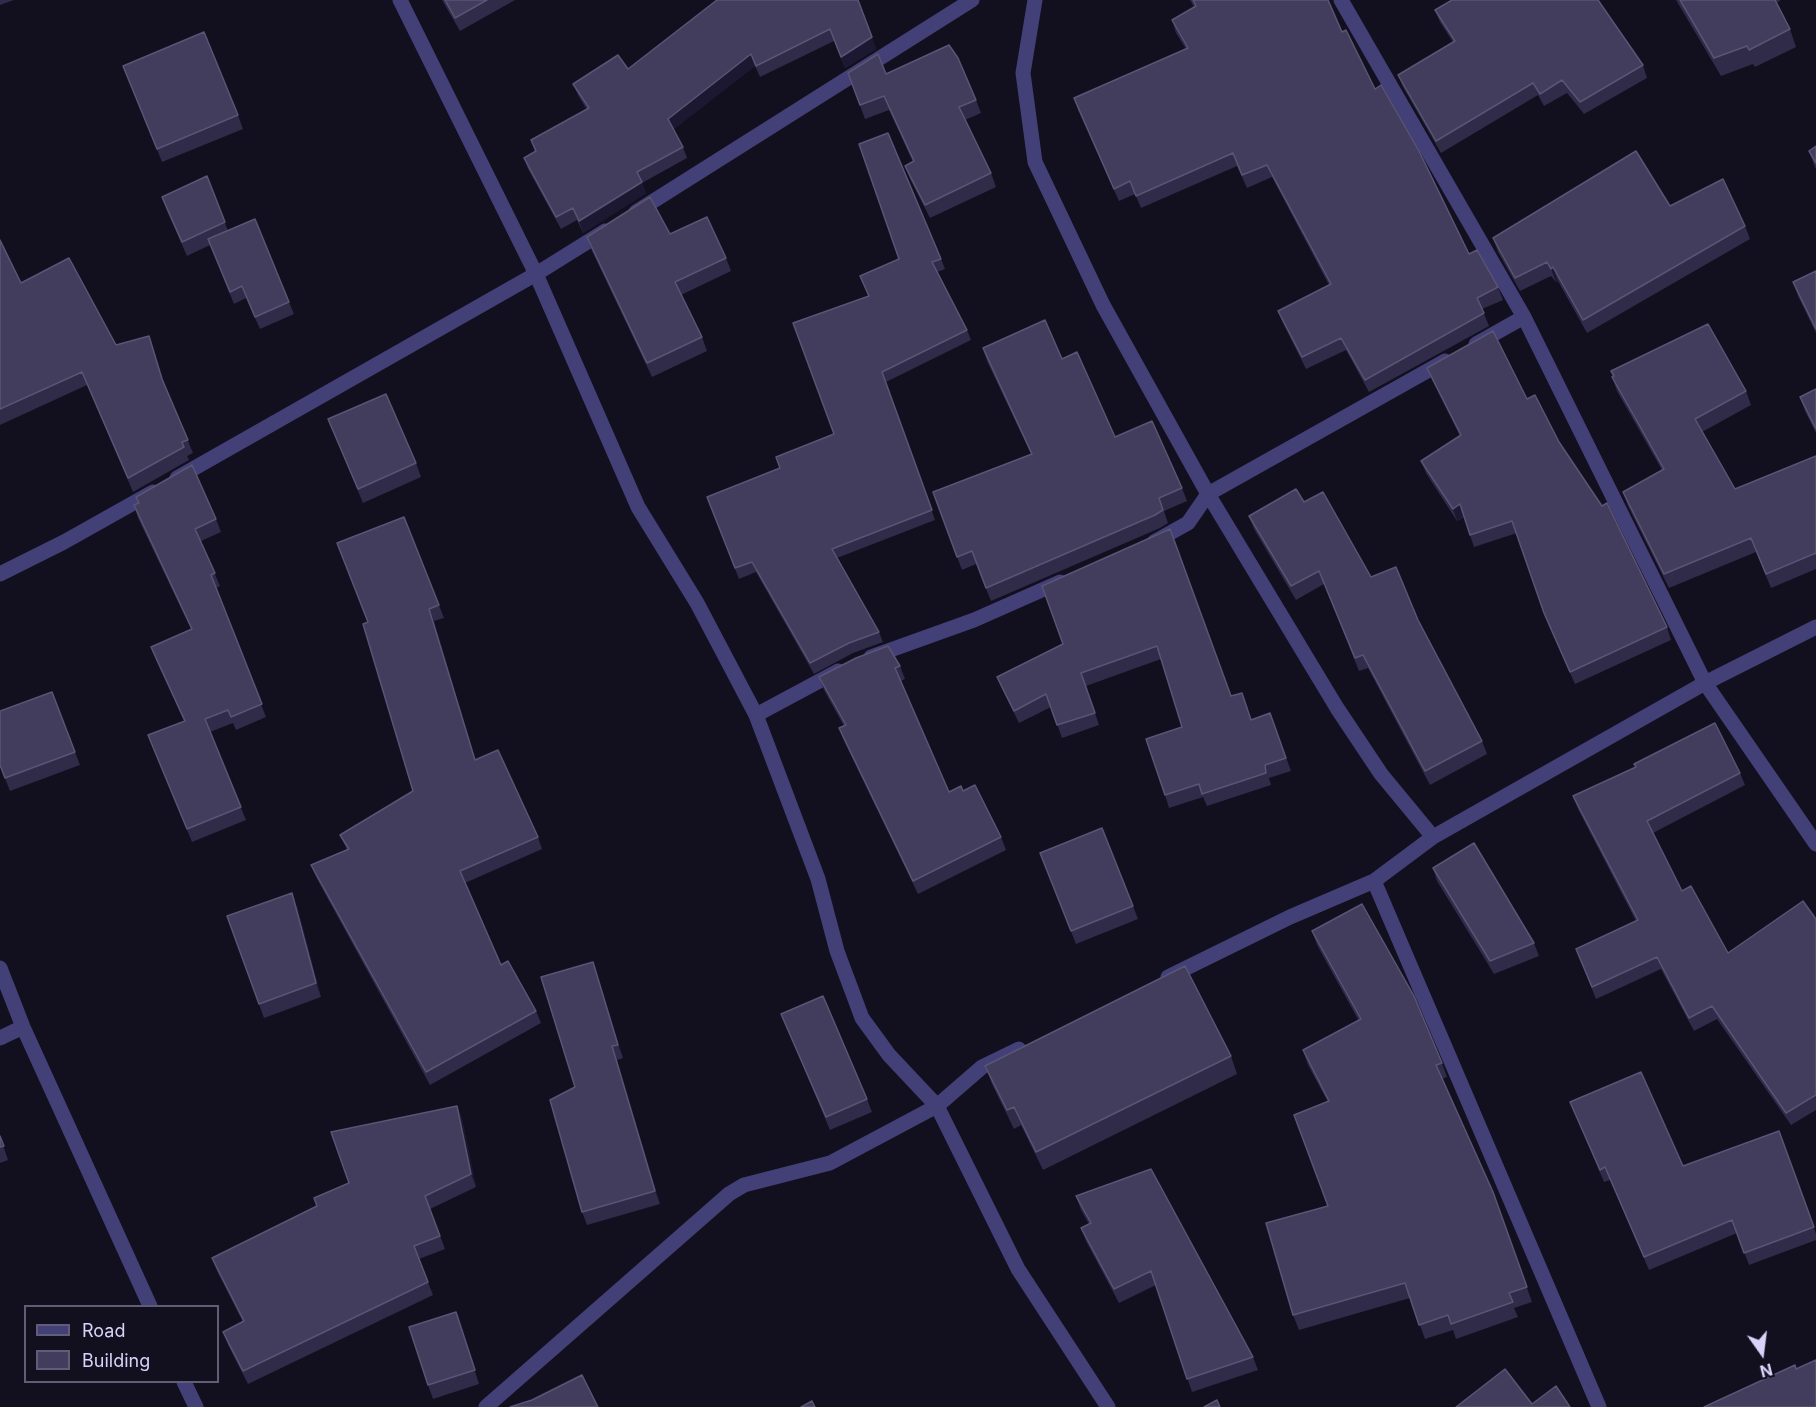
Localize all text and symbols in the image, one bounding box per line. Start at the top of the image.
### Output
legend [24,1305,219,1383]
text: Road [82,1320,125,1341]
north arrow [1732,1323,1792,1383]
text: Building [82,1350,150,1371]
text: N [1758,1359,1775,1382]

